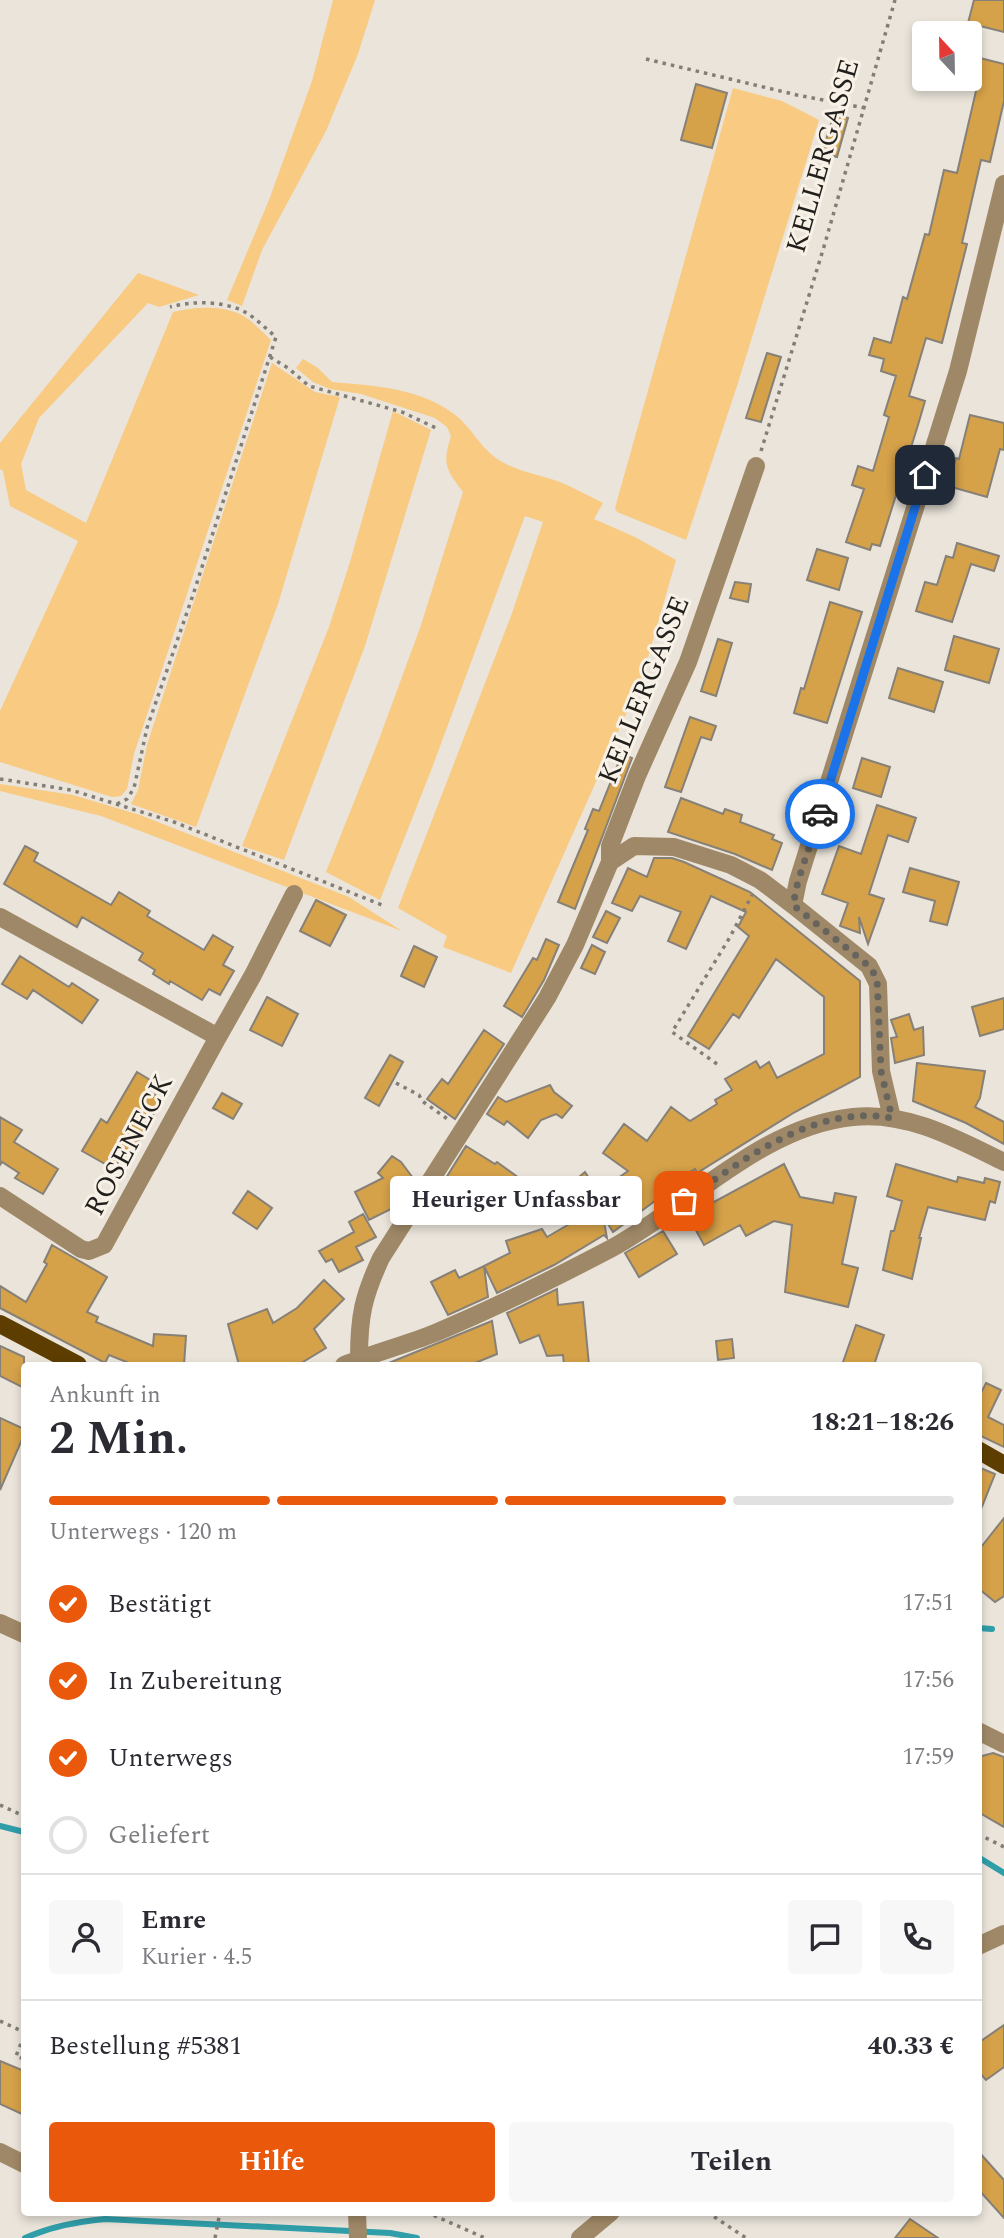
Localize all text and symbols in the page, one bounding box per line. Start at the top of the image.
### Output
north arrow [912,21,982,91]
map controls [912,21,982,91]
street label: KELLERGASSE [775,54,871,258]
pin [895,445,955,505]
icon: home [906,456,944,494]
street label: KELLERGASSE [587,589,701,791]
courier [785,779,855,849]
icon: car [801,795,839,833]
street label: ROSENECK [74,1066,184,1224]
pin [654,1171,714,1231]
callout: Heuriger Unfassbar [390,1176,642,1226]
icon: bag [665,1182,703,1220]
text: Heuriger Unfassbar [411,1183,621,1218]
text: Ankunft in [49,1378,161,1413]
text: 18:21–18:26 [810,1402,954,1442]
text: 2 Min. [49,1404,188,1474]
text: Unterwegs · 120 m [49,1515,237,1550]
text: Bestätigt [108,1584,212,1624]
icon: check [49,1585,87,1623]
text: 17:51 [902,1586,954,1621]
text: In Zubereitung [108,1661,282,1701]
icon: check [49,1662,87,1700]
text: 17:56 [902,1663,954,1698]
text: Unterwegs [108,1738,233,1778]
icon: check [49,1739,87,1777]
text: 17:59 [902,1740,954,1775]
text: Geliefert [108,1815,210,1855]
button: person [49,1900,123,1974]
text: Emre [141,1900,206,1940]
button: chat [788,1900,862,1974]
button: phone [880,1900,954,1974]
text: Kurier · 4.5 [141,1940,252,1975]
text: Bestellung #5381 [49,2026,242,2066]
text: 40.33 € [868,2026,954,2066]
button: Hilfe [49,2122,495,2202]
button: Teilen [509,2122,954,2202]

